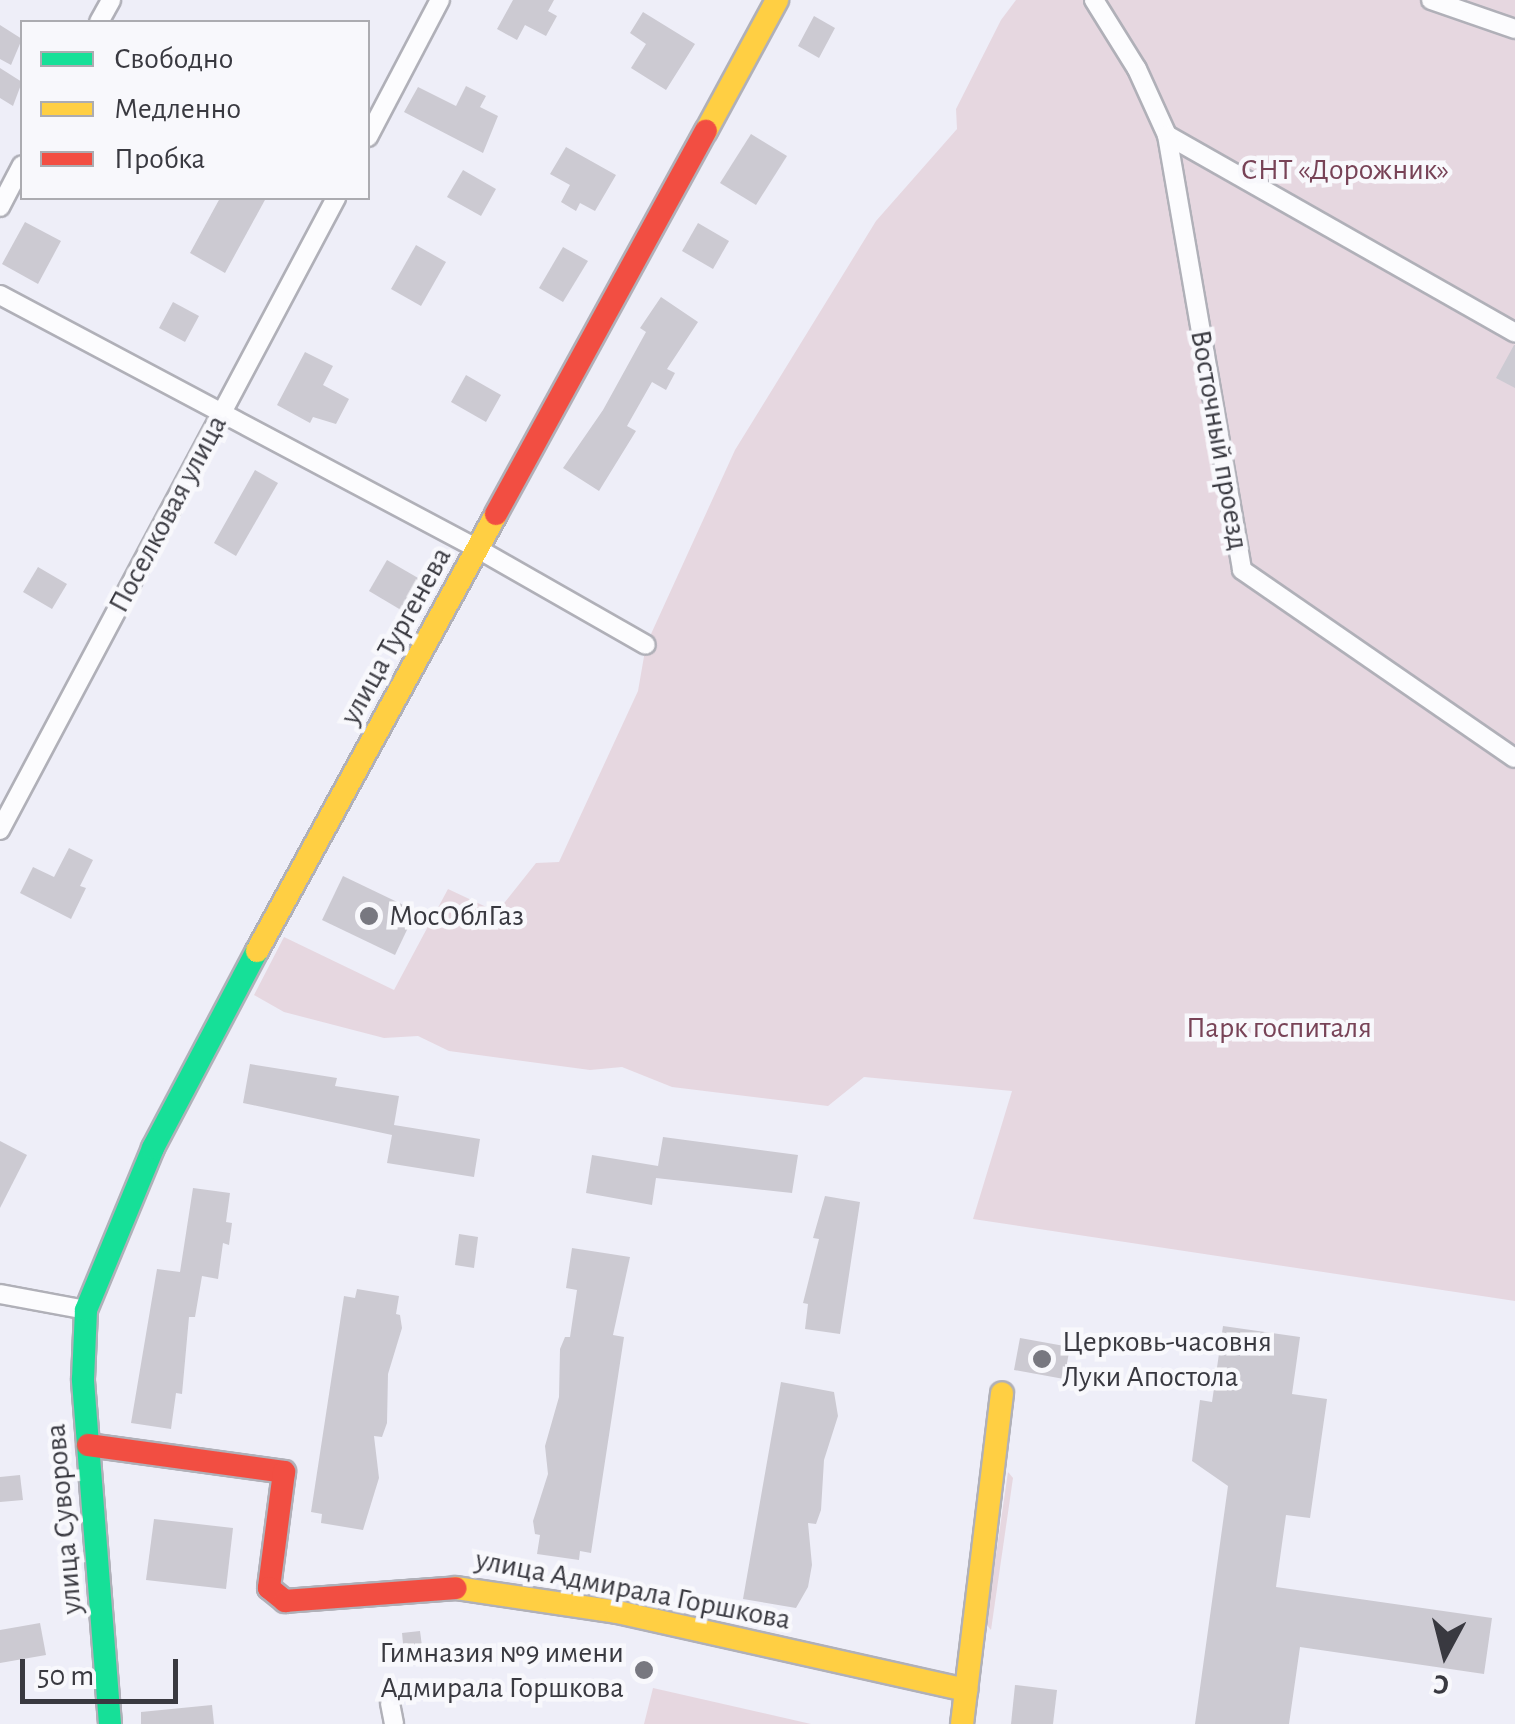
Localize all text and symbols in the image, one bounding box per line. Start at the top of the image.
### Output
legend [20,20,370,200]
text: Свободно [114,44,233,74]
text: Медленно [114,94,241,124]
text: Пробка [114,144,205,174]
park label: СНТ «Дорожник» [1241,152,1449,188]
street label: Восточный проезд [1182,327,1256,553]
street label: Поселковая улица [101,409,235,619]
street label: улица Тургенева [332,541,460,731]
place label: МосОблГаз [389,898,524,934]
marker: МосОблГаз [358,905,380,927]
park label: Парк госпиталя [1186,1010,1372,1046]
place label: Церковь-часовня Луки Апостола [1062,1324,1272,1394]
marker: Церковь-часовня Луки Апостола [1031,1348,1053,1370]
street label: улица Суворова [38,1422,90,1616]
street label: улица Адмирала Горшкова [472,1542,794,1638]
north arrow [1395,1604,1495,1704]
place label: Гимназия №9 имени Адмирала Горшкова [379,1635,624,1706]
scale bar [25,1639,182,1701]
marker: Гимназия №9 имени Адмирала Горшкова [633,1659,655,1681]
text: 50 m [37,1661,94,1691]
text: С [1432,1669,1451,1699]

